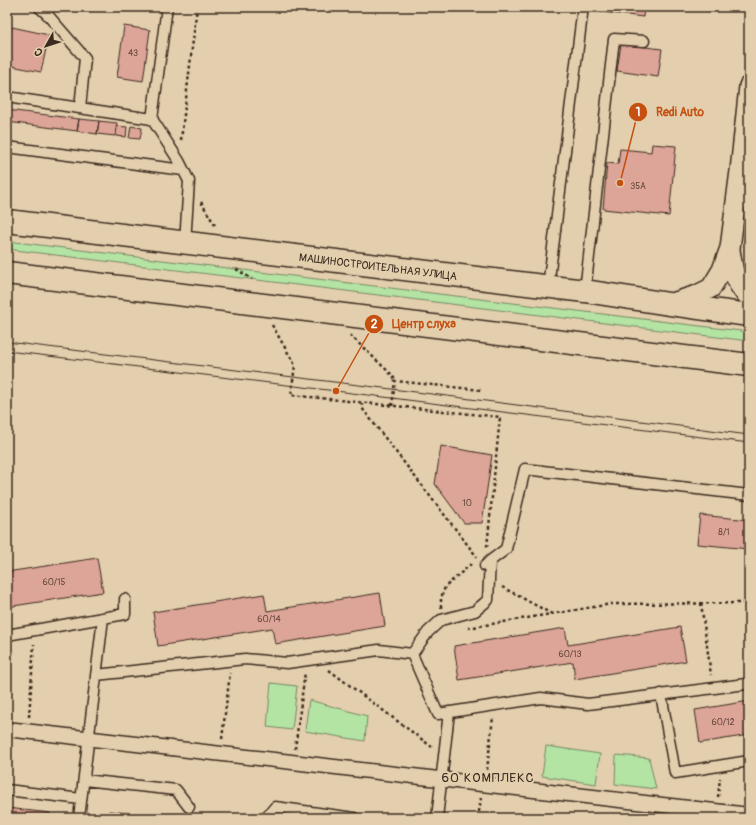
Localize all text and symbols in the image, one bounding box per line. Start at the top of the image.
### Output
north arrow [26,26,66,66]
text: С [31,45,46,59]
house number: 43 [128,48,138,59]
callout: Redi Auto [628,100,712,124]
text: 1 [636,105,640,120]
text: Redi Auto [656,105,705,120]
house number: 35А [630,181,646,192]
street label: МАШИНОСТРОИТЕЛЬНАЯ УЛИЦА [298,251,458,283]
callout: Центр слуха [364,312,464,336]
text: 2 [371,317,378,332]
text: Центр слуха [392,317,456,332]
house number: 10 [462,498,472,509]
house number: 8/1 [718,527,730,538]
house number: 60/15 [42,577,66,588]
house number: 60/14 [257,614,281,625]
house number: 60/13 [558,649,582,660]
house number: 60/12 [711,717,735,728]
district label: 60 КОМПЛЕКС [441,770,535,786]

